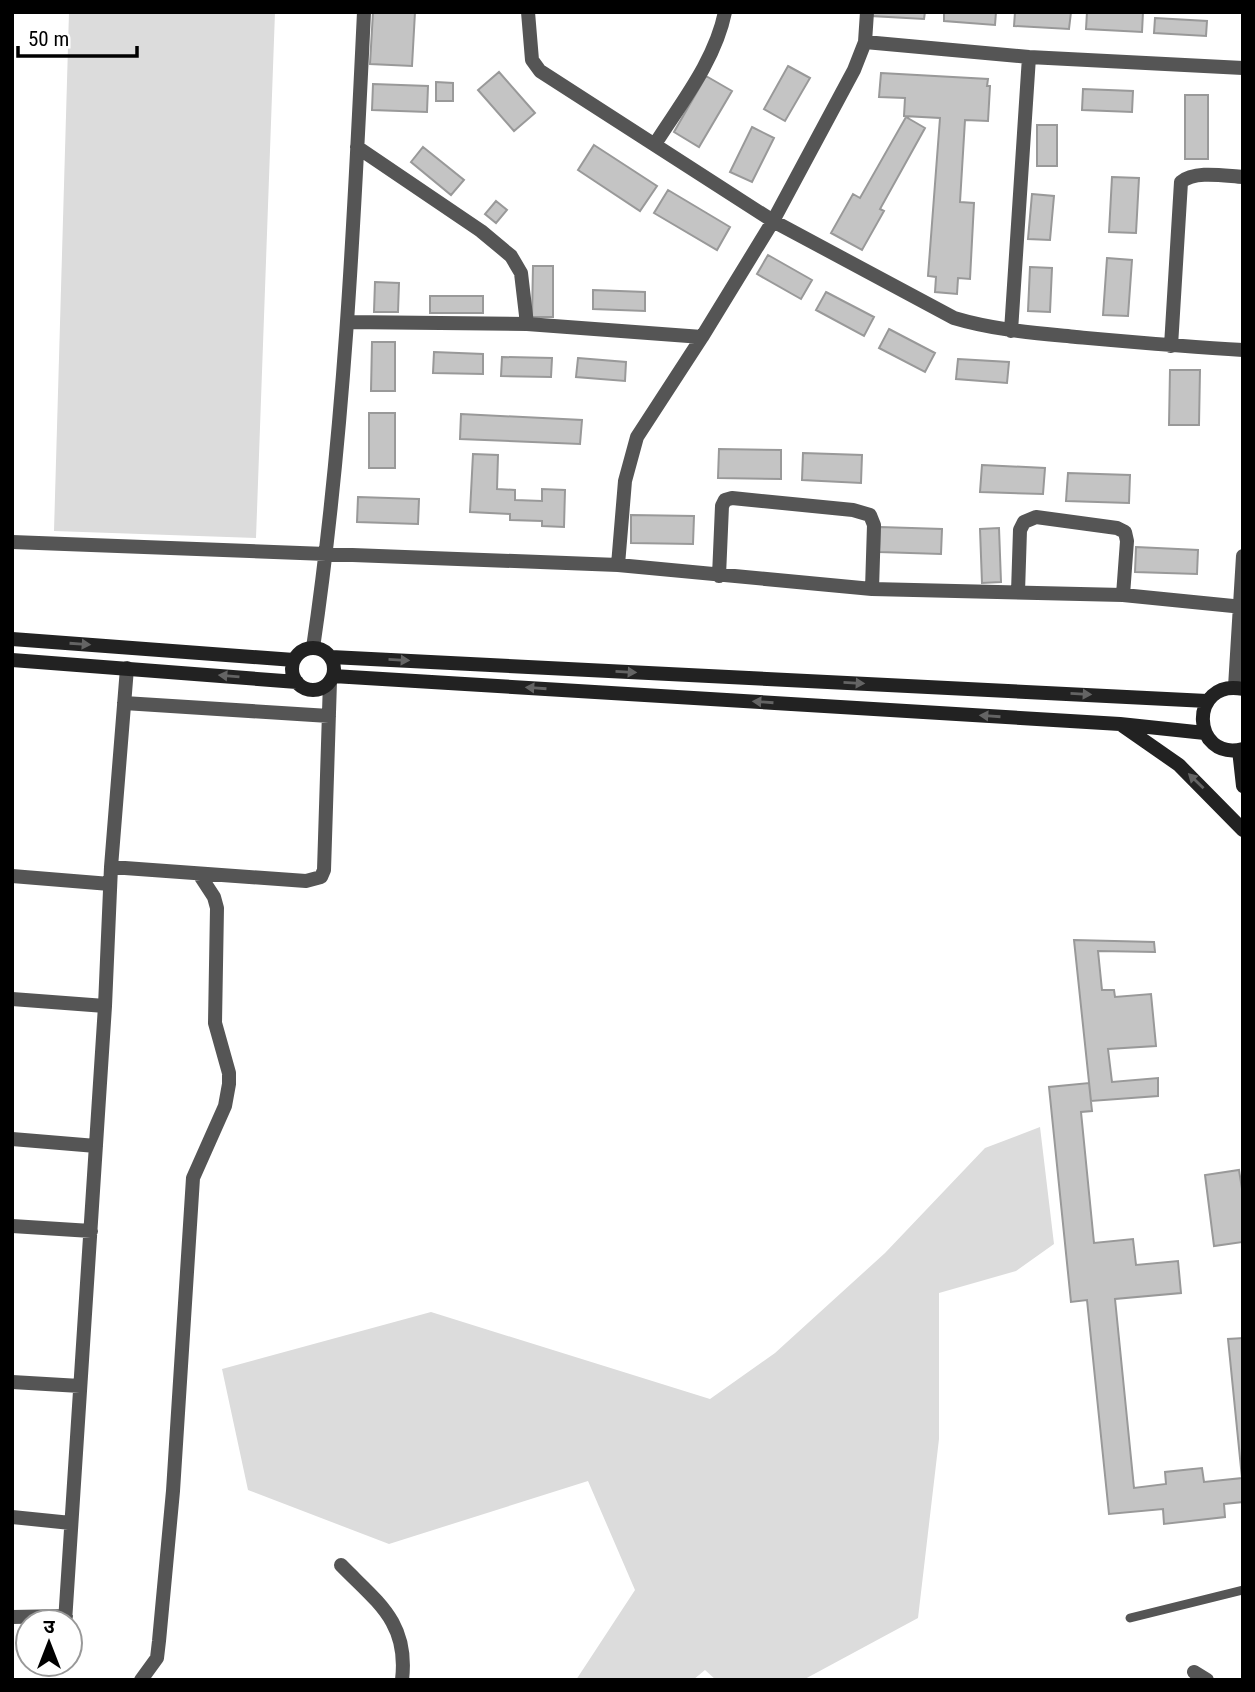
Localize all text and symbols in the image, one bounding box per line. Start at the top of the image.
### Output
scale bar [18,14,136,58]
text: 50 m [28,27,69,51]
one-way arrow [70,639,92,650]
one-way arrow [388,655,410,666]
one-way arrow [616,666,638,677]
one-way arrow [218,670,240,681]
one-way arrow [843,678,865,689]
one-way arrow [525,682,547,693]
one-way arrow [1070,689,1092,700]
one-way arrow [752,696,774,707]
one-way arrow [979,710,1001,721]
one-way arrow [1187,772,1204,789]
north arrow [14,1608,84,1678]
text: उ [43,1615,55,1638]

